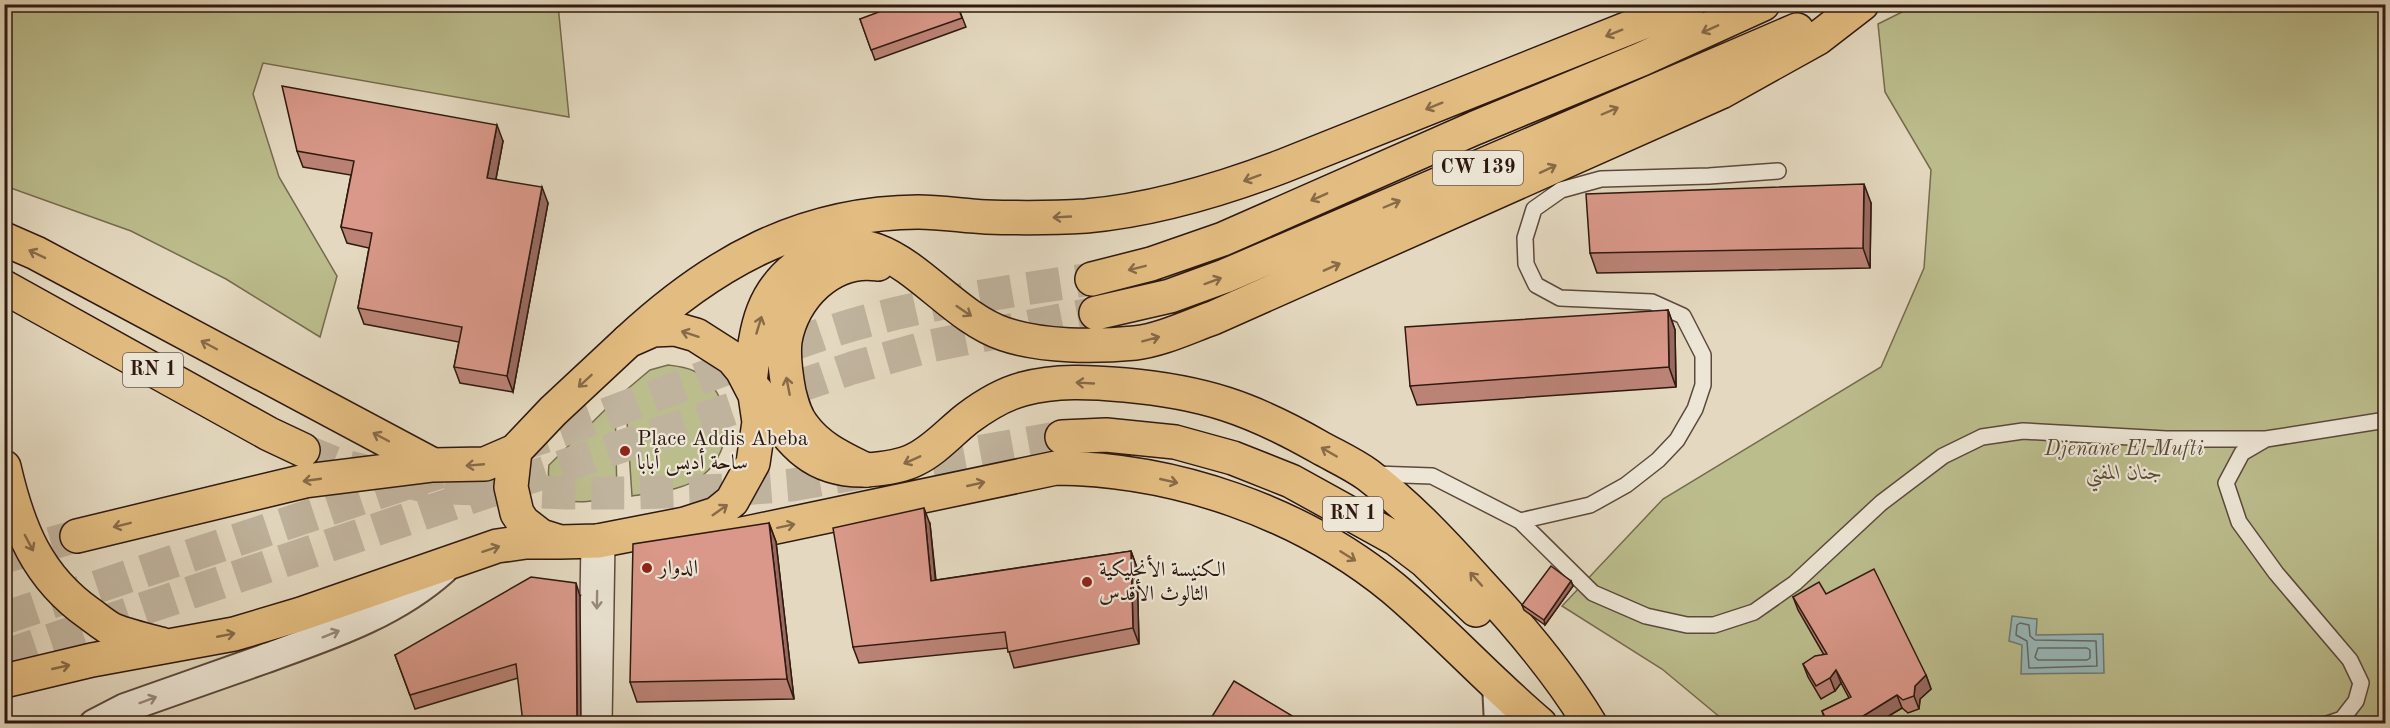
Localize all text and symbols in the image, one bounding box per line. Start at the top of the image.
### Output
one-way arrow [1701,23,1719,35]
one-way arrow [1606,28,1624,39]
one-way arrow [1425,101,1443,112]
one-way arrow [1600,105,1619,116]
road number: CW 139 [1433,151,1523,185]
one-way arrow [1538,162,1556,174]
one-way arrow [1244,173,1262,184]
one-way arrow [1310,192,1328,203]
one-way arrow [1383,198,1401,209]
one-way arrow [1053,211,1073,222]
one-way arrow [29,247,47,259]
one-way arrow [1322,260,1340,272]
one-way arrow [1128,262,1147,274]
one-way arrow [1203,274,1221,285]
one-way arrow [955,305,971,317]
one-way arrow [754,316,765,335]
one-way arrow [681,328,700,339]
one-way arrow [1141,332,1160,344]
one-way arrow [201,339,219,350]
road number: RN 1 [123,353,183,387]
one-way arrow [578,374,593,388]
one-way arrow [782,377,793,396]
one-way arrow [1075,377,1095,388]
place label: Place Addis Abeba ساحة أديس أبابا [637,429,808,476]
one-way arrow [373,431,390,443]
park label: Djenane El Mufti جنان المفتي [2044,439,2203,492]
marker: Place Addis Abeba ساحة أديس أبابا [618,444,632,458]
one-way arrow [1321,446,1338,458]
one-way arrow [903,454,921,466]
one-way arrow [466,460,486,471]
one-way arrow [303,475,322,486]
one-way arrow [1158,476,1178,487]
one-way arrow [967,477,986,489]
road number: RN 1 [1323,497,1383,531]
one-way arrow [712,503,729,516]
one-way arrow [113,519,132,531]
one-way arrow [776,520,795,532]
one-way arrow [24,533,35,551]
one-way arrow [481,543,500,554]
one-way arrow [1339,550,1356,562]
place label: الكنيسة الأنجليكية الثالوث الأقدس [1099,554,1226,606]
place label: الدوار [657,558,698,579]
marker: الدوار [640,561,654,575]
one-way arrow [1469,572,1483,587]
marker: الكنيسة الأنجليكية الثالوث الأقدس [1080,575,1094,589]
one-way arrow [591,589,602,609]
one-way arrow [321,628,340,639]
one-way arrow [215,629,235,640]
one-way arrow [51,661,70,672]
one-way arrow [138,694,156,705]

